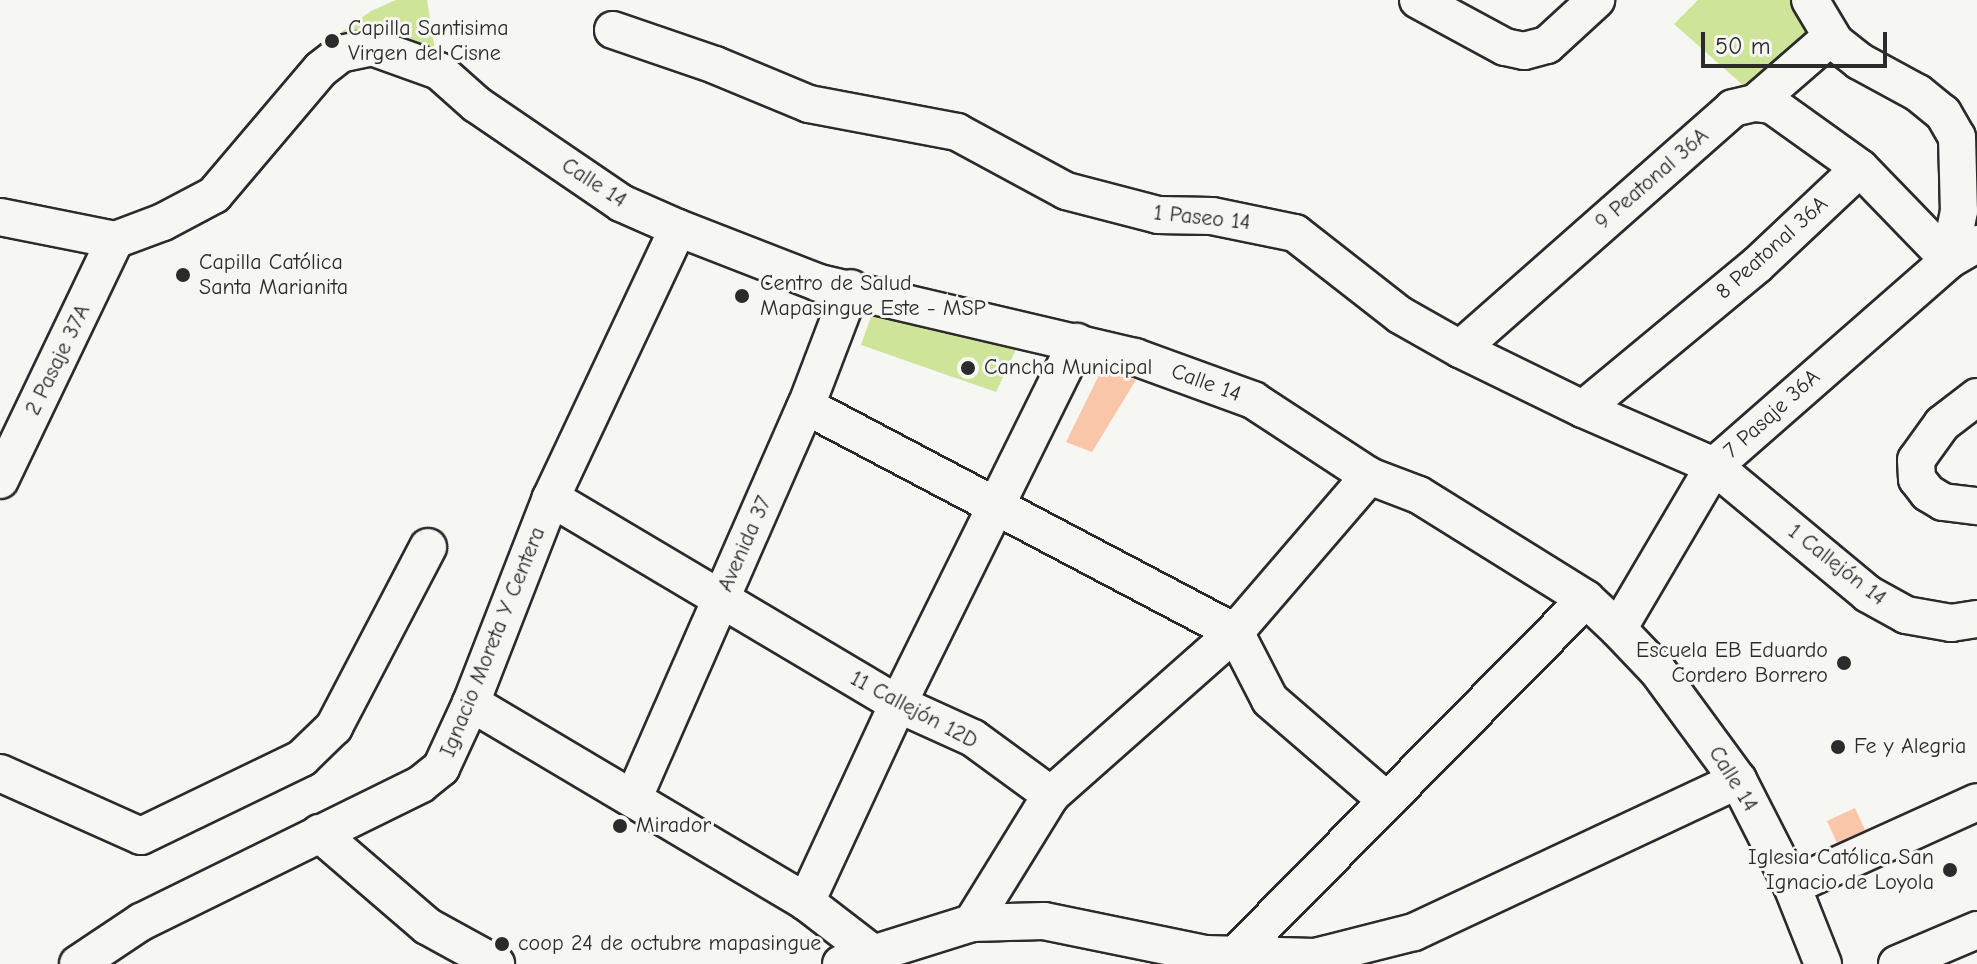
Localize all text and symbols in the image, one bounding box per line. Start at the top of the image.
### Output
place label: Capilla Santisima Virgen del Cisne [348,15,509,66]
scale bar [1705,16,1891,66]
marker: Capilla Santisima Virgen del Cisne [323,32,341,50]
text: 50 m [1715,32,1771,60]
street label: 9 Peatonal 36A [1590,123,1714,235]
street label: Calle 14 [557,152,631,214]
street label: 8 Peatonal 36A [1711,191,1833,305]
street label: 1 Paseo 14 [1152,200,1252,236]
place label: Capilla Católica Santa Marianita [199,249,348,300]
marker: Capilla Católica Santa Marianita [174,266,192,284]
place label: Centro de Salud Mapasingue Este - MSP [760,270,986,322]
marker: Centro de Salud Mapasingue Este - MSP [731,285,753,307]
street label: 2 Pasaje 37A [20,300,96,420]
place label: Cancha Municipal [984,355,1152,381]
street label: Calle 14 [1168,358,1244,408]
marker: Cancha Municipal [959,359,977,377]
street label: 7 Pasaje 36A [1718,364,1826,464]
street label: Avenida 37 [712,492,778,596]
street label: 1 Callejón 14 [1783,519,1891,611]
street label: Ignacio Moreta Y Centera [435,523,551,761]
place label: Escuela EB Eduardo Cordero Borrero [1636,637,1828,688]
marker: Escuela EB Eduardo Cordero Borrero [1835,654,1853,672]
street label: 11 Callejón 12D [846,665,982,755]
place label: Fe y Alegria [1854,734,1966,760]
marker: Fe y Alegria [1829,738,1847,756]
street label: Calle 14 [1703,741,1763,817]
place label: Mirador [636,813,711,839]
marker: Mirador [611,817,629,835]
place label: Iglesia Católica San Ignacio de Loyola [1748,844,1934,896]
marker: Iglesia Católica San Ignacio de Loyola [1941,861,1959,879]
place label: coop 24 de octubre mapasingue [518,931,821,957]
marker: coop 24 de octubre mapasingue [493,935,511,953]

